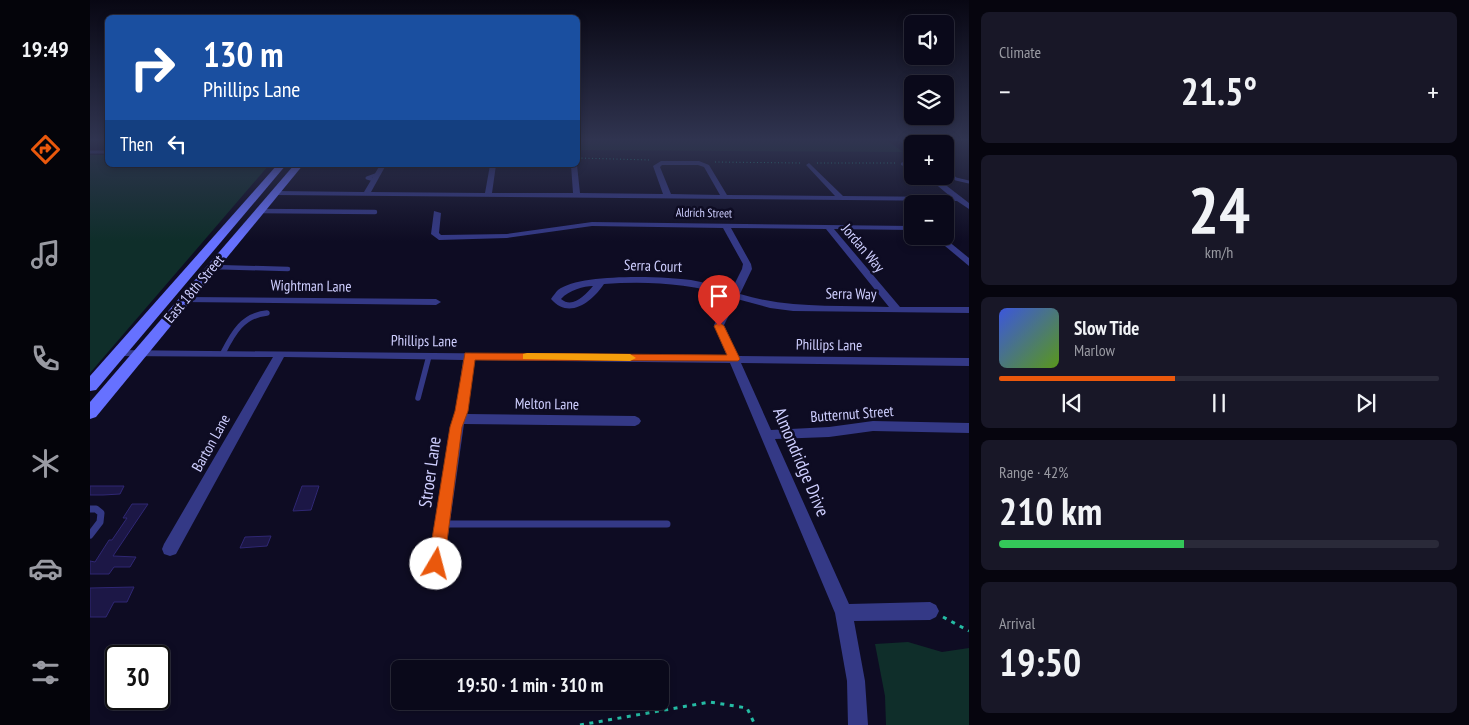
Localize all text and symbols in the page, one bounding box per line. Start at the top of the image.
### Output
map controls [904,15,954,245]
button: sound [904,15,954,65]
text: 130 m [203,31,284,77]
text: 19:49 [21,35,69,63]
icon: right [120,35,185,100]
text: Climate [999,42,1041,62]
text: 21.5° [1181,66,1257,115]
text: − [999,73,1011,110]
text: + [1427,73,1439,110]
text: Phillips Lane [203,75,300,103]
button: layers [904,75,954,125]
icon: left [163,130,191,158]
icon: directions [28,132,63,167]
text: Then [120,132,153,156]
button: + [904,135,954,185]
text: 24 [1188,167,1250,251]
button: − [904,195,954,245]
street label: Aldrich Street [676,205,733,221]
street label: Jordan Way [837,219,889,276]
icon: music [28,237,63,272]
text: km/h [1205,242,1233,262]
street label: East 18th Street [160,251,228,327]
street label: Serra Court [624,255,682,276]
street label: Wightman Lane [270,275,352,296]
pin [698,275,740,326]
icon: arrive [705,282,733,310]
street label: Serra Way [825,284,877,303]
text: Slow Tide [1074,316,1139,340]
street label: Phillips Lane [391,330,457,351]
street label: Phillips Lane [796,334,862,355]
text: Marlow [1074,340,1115,360]
icon: phone [28,341,63,376]
icon: previous [1058,389,1086,417]
icon: pause [1205,389,1233,417]
icon: next [1352,389,1380,417]
street label: Melton Lane [515,393,579,414]
street label: Butternut Street [810,401,894,426]
street label: Almondridge Drive [768,404,835,520]
street label: Barton Lane [187,411,234,475]
street label: Stroer Lane [413,435,446,509]
icon: climate [28,446,63,481]
text: Range · 42% [999,462,1068,482]
text: 210 km [999,486,1102,535]
position arrow [409,537,461,589]
icon: car [28,551,63,586]
text: Arrival [999,613,1035,633]
text: 19:50 [999,637,1081,686]
speed limit sign: 30 [105,645,170,710]
icon: filters [28,655,63,690]
text: 19:50 · 1 min · 310 m [457,673,603,697]

